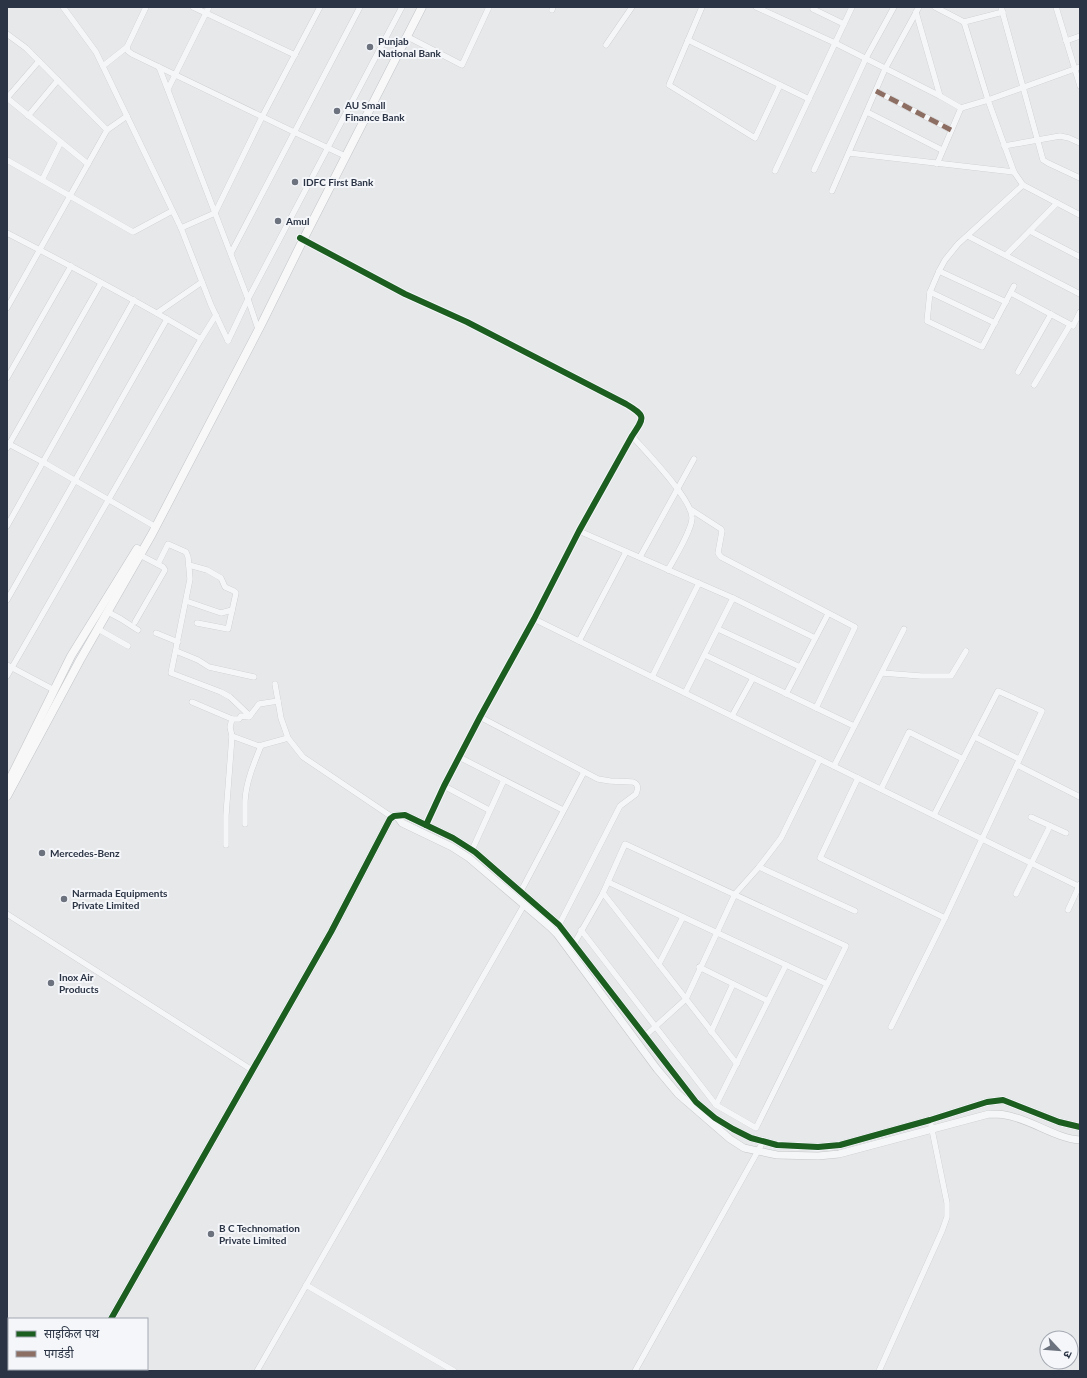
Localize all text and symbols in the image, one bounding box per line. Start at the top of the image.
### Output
place label: Punjab National Bank [378,35,442,59]
marker: Punjab National Bank [365,42,375,52]
place label: AU Small Finance Bank [344,99,405,123]
marker: AU Small Finance Bank [332,106,342,116]
place label: IDFC First Bank [303,176,374,188]
marker: IDFC First Bank [290,177,300,187]
place label: Amul [285,215,309,227]
marker: Amul [273,216,283,226]
place label: Mercedes-Benz [50,847,120,859]
marker: Mercedes-Benz [37,848,47,858]
place label: Narmada Equipments Private Limited [72,887,168,911]
marker: Narmada Equipments Private Limited [59,894,69,904]
place label: Inox Air Products [59,971,99,995]
marker: Inox Air Products [46,978,56,988]
place label: B C Technomation Private Limited [219,1222,300,1246]
marker: B C Technomation Private Limited [206,1229,216,1239]
legend [8,1318,148,1370]
text: साइकिल पथ [44,1326,99,1341]
north arrow [1039,1330,1079,1370]
text: पगडंडी [44,1346,74,1361]
text: उ [1061,1349,1076,1361]

